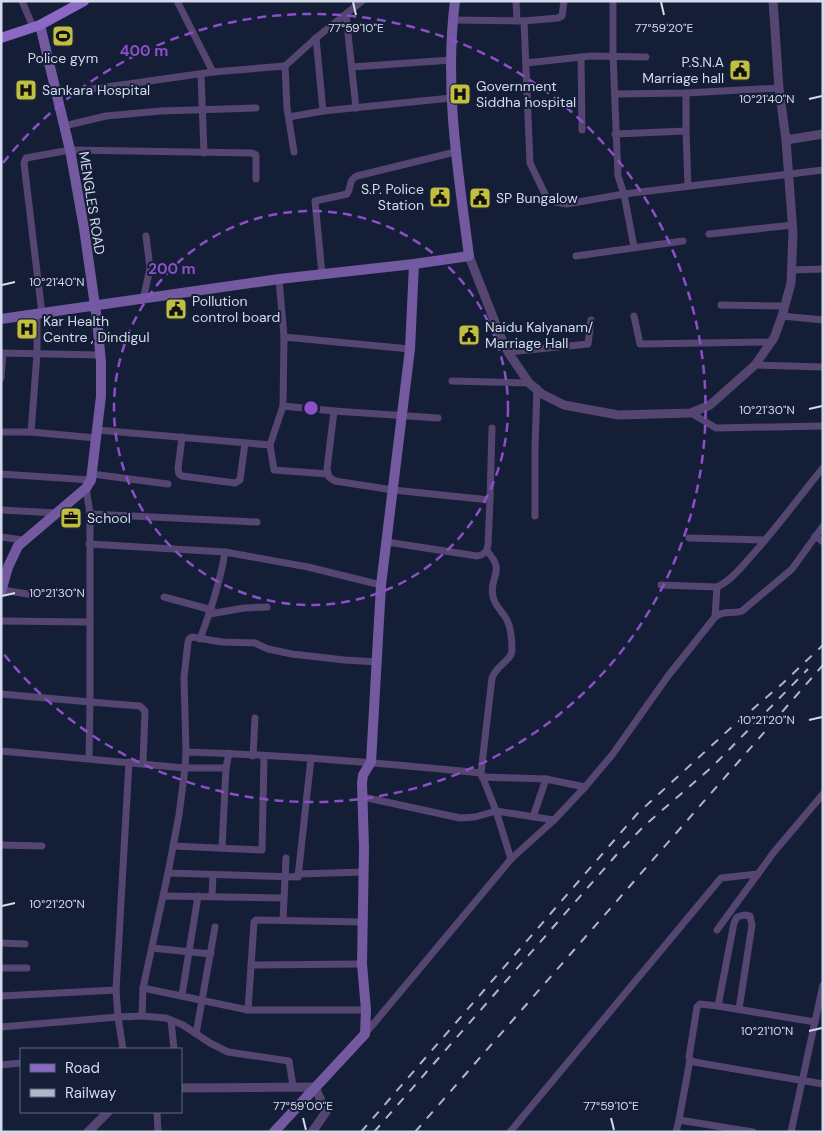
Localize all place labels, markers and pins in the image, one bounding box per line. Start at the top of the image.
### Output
sports icon: Police gym [51,24,75,48]
place label: Police gym [28,49,98,67]
place label: P.S.N.A Marriage hall [642,53,724,87]
public building icon: P.S.N.A Marriage hall [728,58,752,82]
place label: Government Siddha hospital [476,77,576,111]
hospital icon: Sankara Hospital [14,78,38,102]
place label: Sankara Hospital [42,81,150,99]
hospital icon: Government Siddha hospital [448,82,472,106]
place label: S.P. Police Station [361,180,424,214]
public building icon: S.P. Police Station [428,185,452,209]
public building icon: SP Bungalow [468,186,492,210]
place label: SP Bungalow [496,189,578,207]
place label: Pollution control board [192,292,280,326]
public building icon: Pollution control board [164,297,188,321]
place label: Kar Health Centre , Dindigul [43,312,150,346]
hospital icon: Kar Health Centre , Dindigul [15,317,39,341]
place label: Naidu Kalyanam/ Marriage Hall [485,318,594,352]
public building icon: Naidu Kalyanam/ Marriage Hall [457,323,481,347]
centre of rings [302,399,320,417]
office icon: School [59,506,83,530]
place label: School [87,509,131,527]

